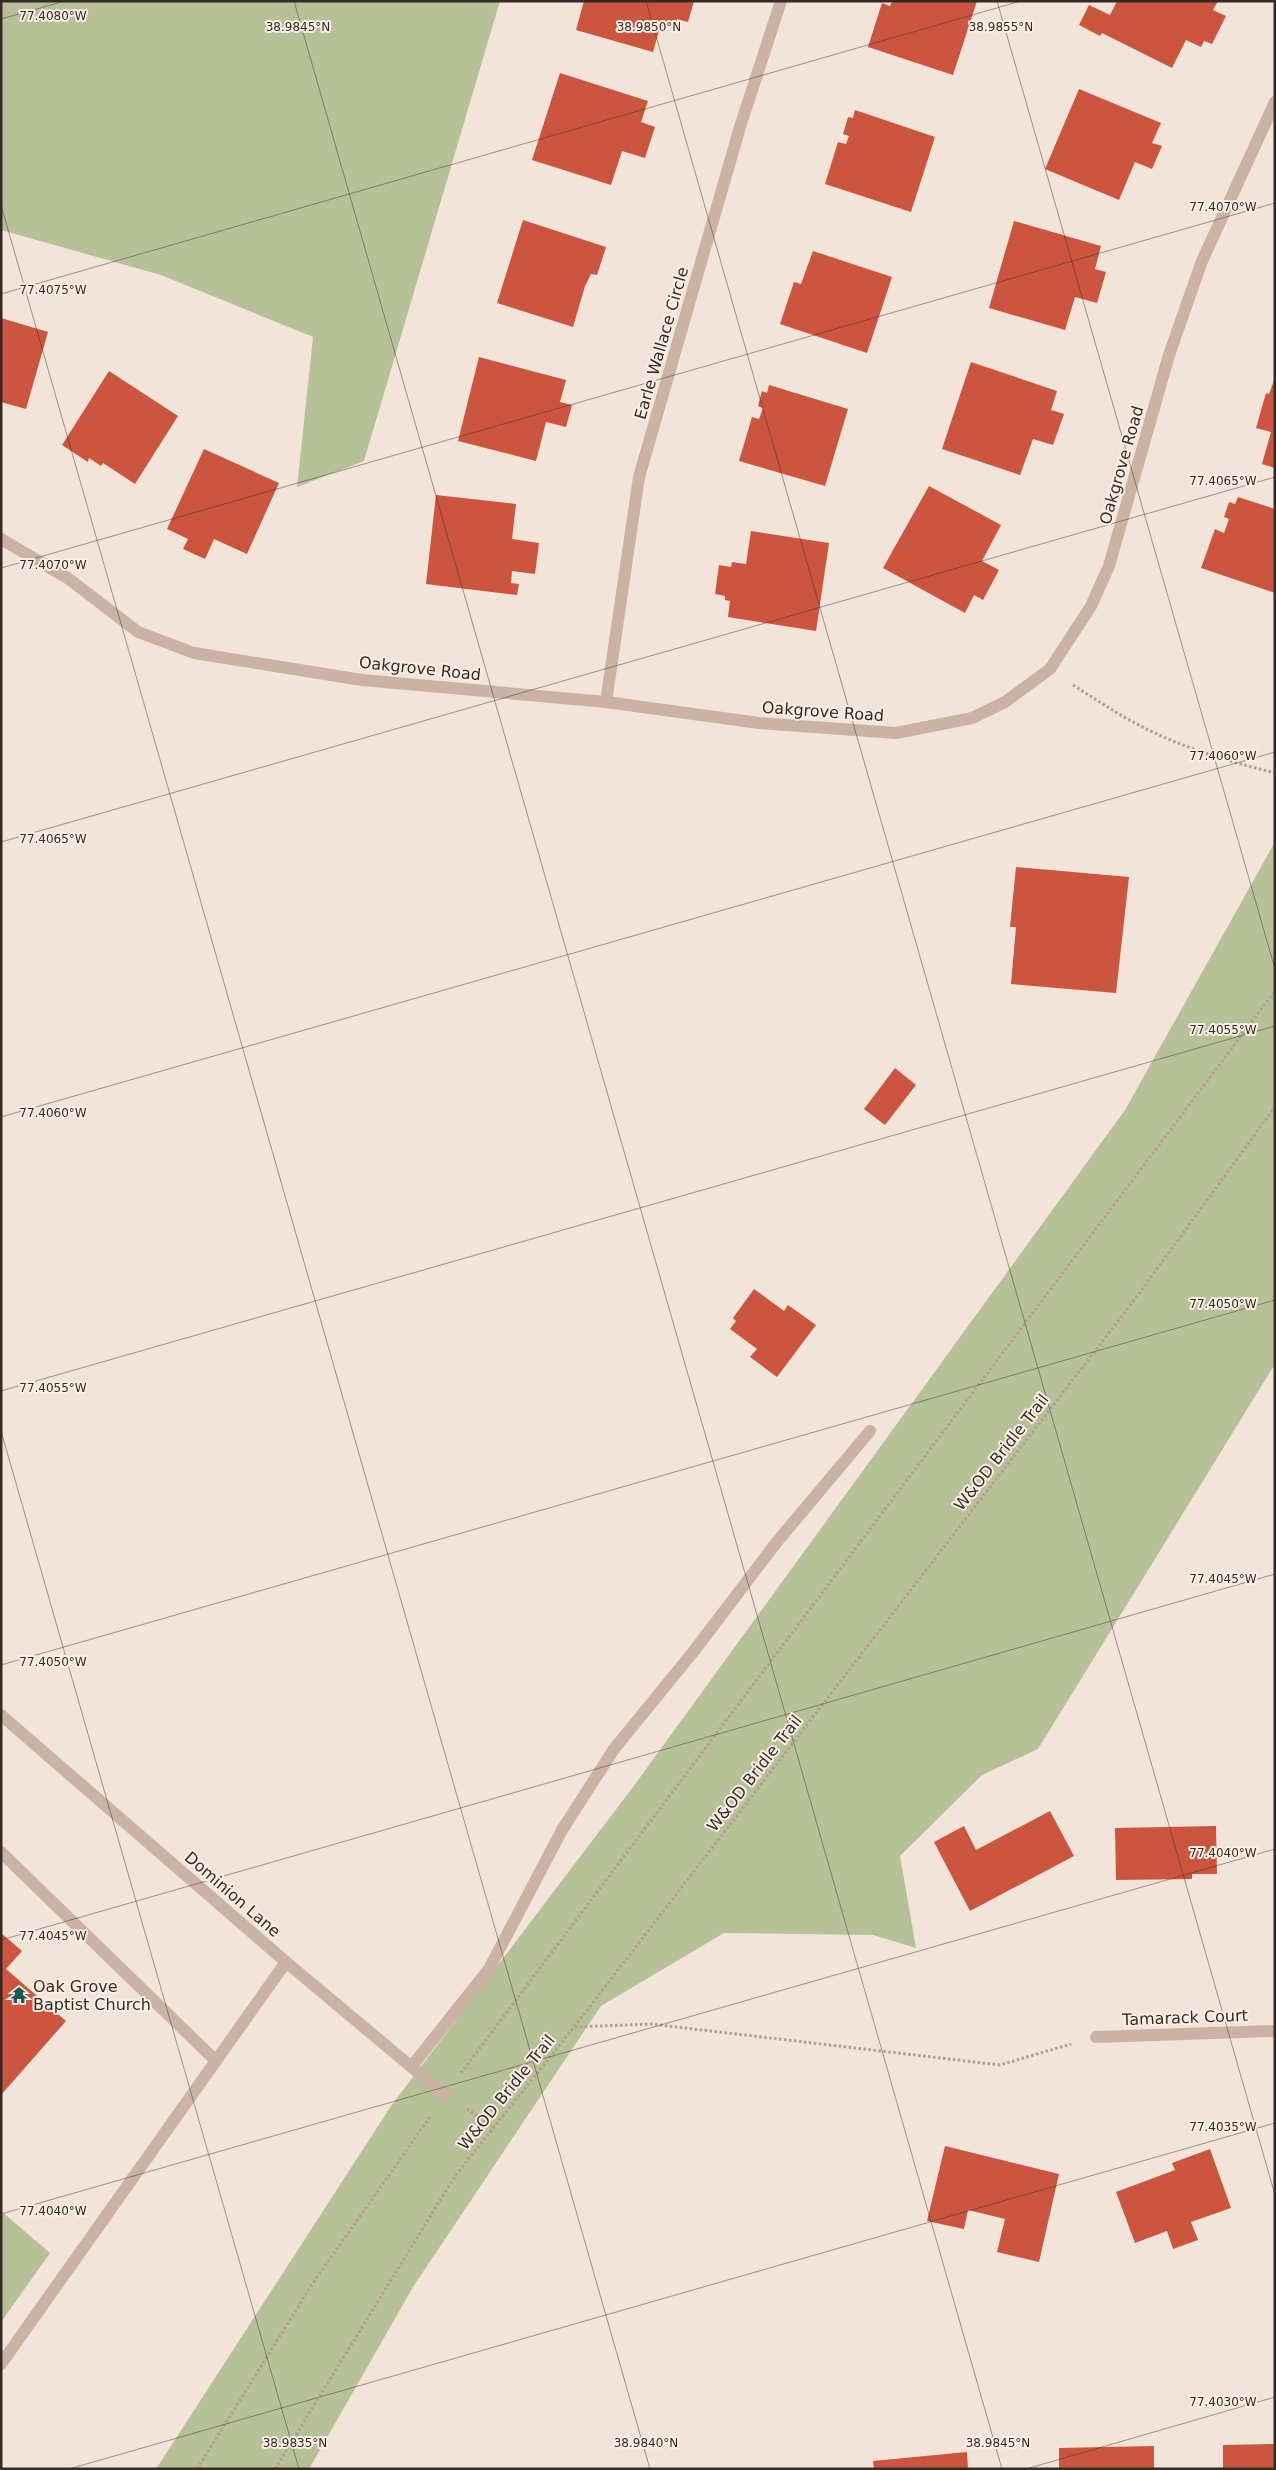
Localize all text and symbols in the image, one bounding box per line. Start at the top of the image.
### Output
text: 77.4080°W [19,9,87,23]
text: 38.9845°N [266,20,330,34]
text: 38.9850°N [617,20,681,34]
text: 38.9855°N [969,20,1033,34]
text: 77.4070°W [1189,200,1257,214]
street label: Earle Wallace Circle [631,265,692,422]
text: 77.4075°W [19,283,87,297]
street label: Oakgrove Road [1095,404,1147,527]
text: 77.4065°W [1189,474,1257,488]
text: 77.4070°W [19,558,87,572]
street label: Oakgrove Road [358,653,482,684]
street label: Oakgrove Road [761,698,885,725]
text: 77.4060°W [1189,749,1257,763]
text: 77.4065°W [19,832,87,846]
text: 77.4055°W [1189,1023,1257,1037]
text: 77.4060°W [19,1106,87,1120]
text: 77.4050°W [1189,1297,1257,1311]
text: 77.4055°W [19,1381,87,1395]
street label: W&OD Bridle Trail [950,1390,1053,1514]
text: 77.4045°W [1189,1572,1257,1586]
text: 77.4050°W [19,1655,87,1669]
street label: W&OD Bridle Trail [703,1711,806,1835]
text: 77.4040°W [1189,1846,1257,1860]
street label: Dominion Lane [181,1848,284,1941]
text: 77.4045°W [19,1929,87,1943]
place label: Oak Grove Baptist Church [33,1977,151,2014]
temple icon: Oak Grove Baptist Church [9,1985,29,2005]
street label: Tamarack Court [1121,2006,1248,2029]
street label: W&OD Bridle Trail [454,2031,559,2154]
text: 77.4035°W [1189,2120,1257,2134]
text: 77.4040°W [19,2204,87,2218]
text: 77.4030°W [1189,2395,1257,2409]
text: 38.9835°N [263,2436,327,2450]
text: 38.9840°N [614,2436,678,2450]
text: 38.9845°N [966,2436,1030,2450]

